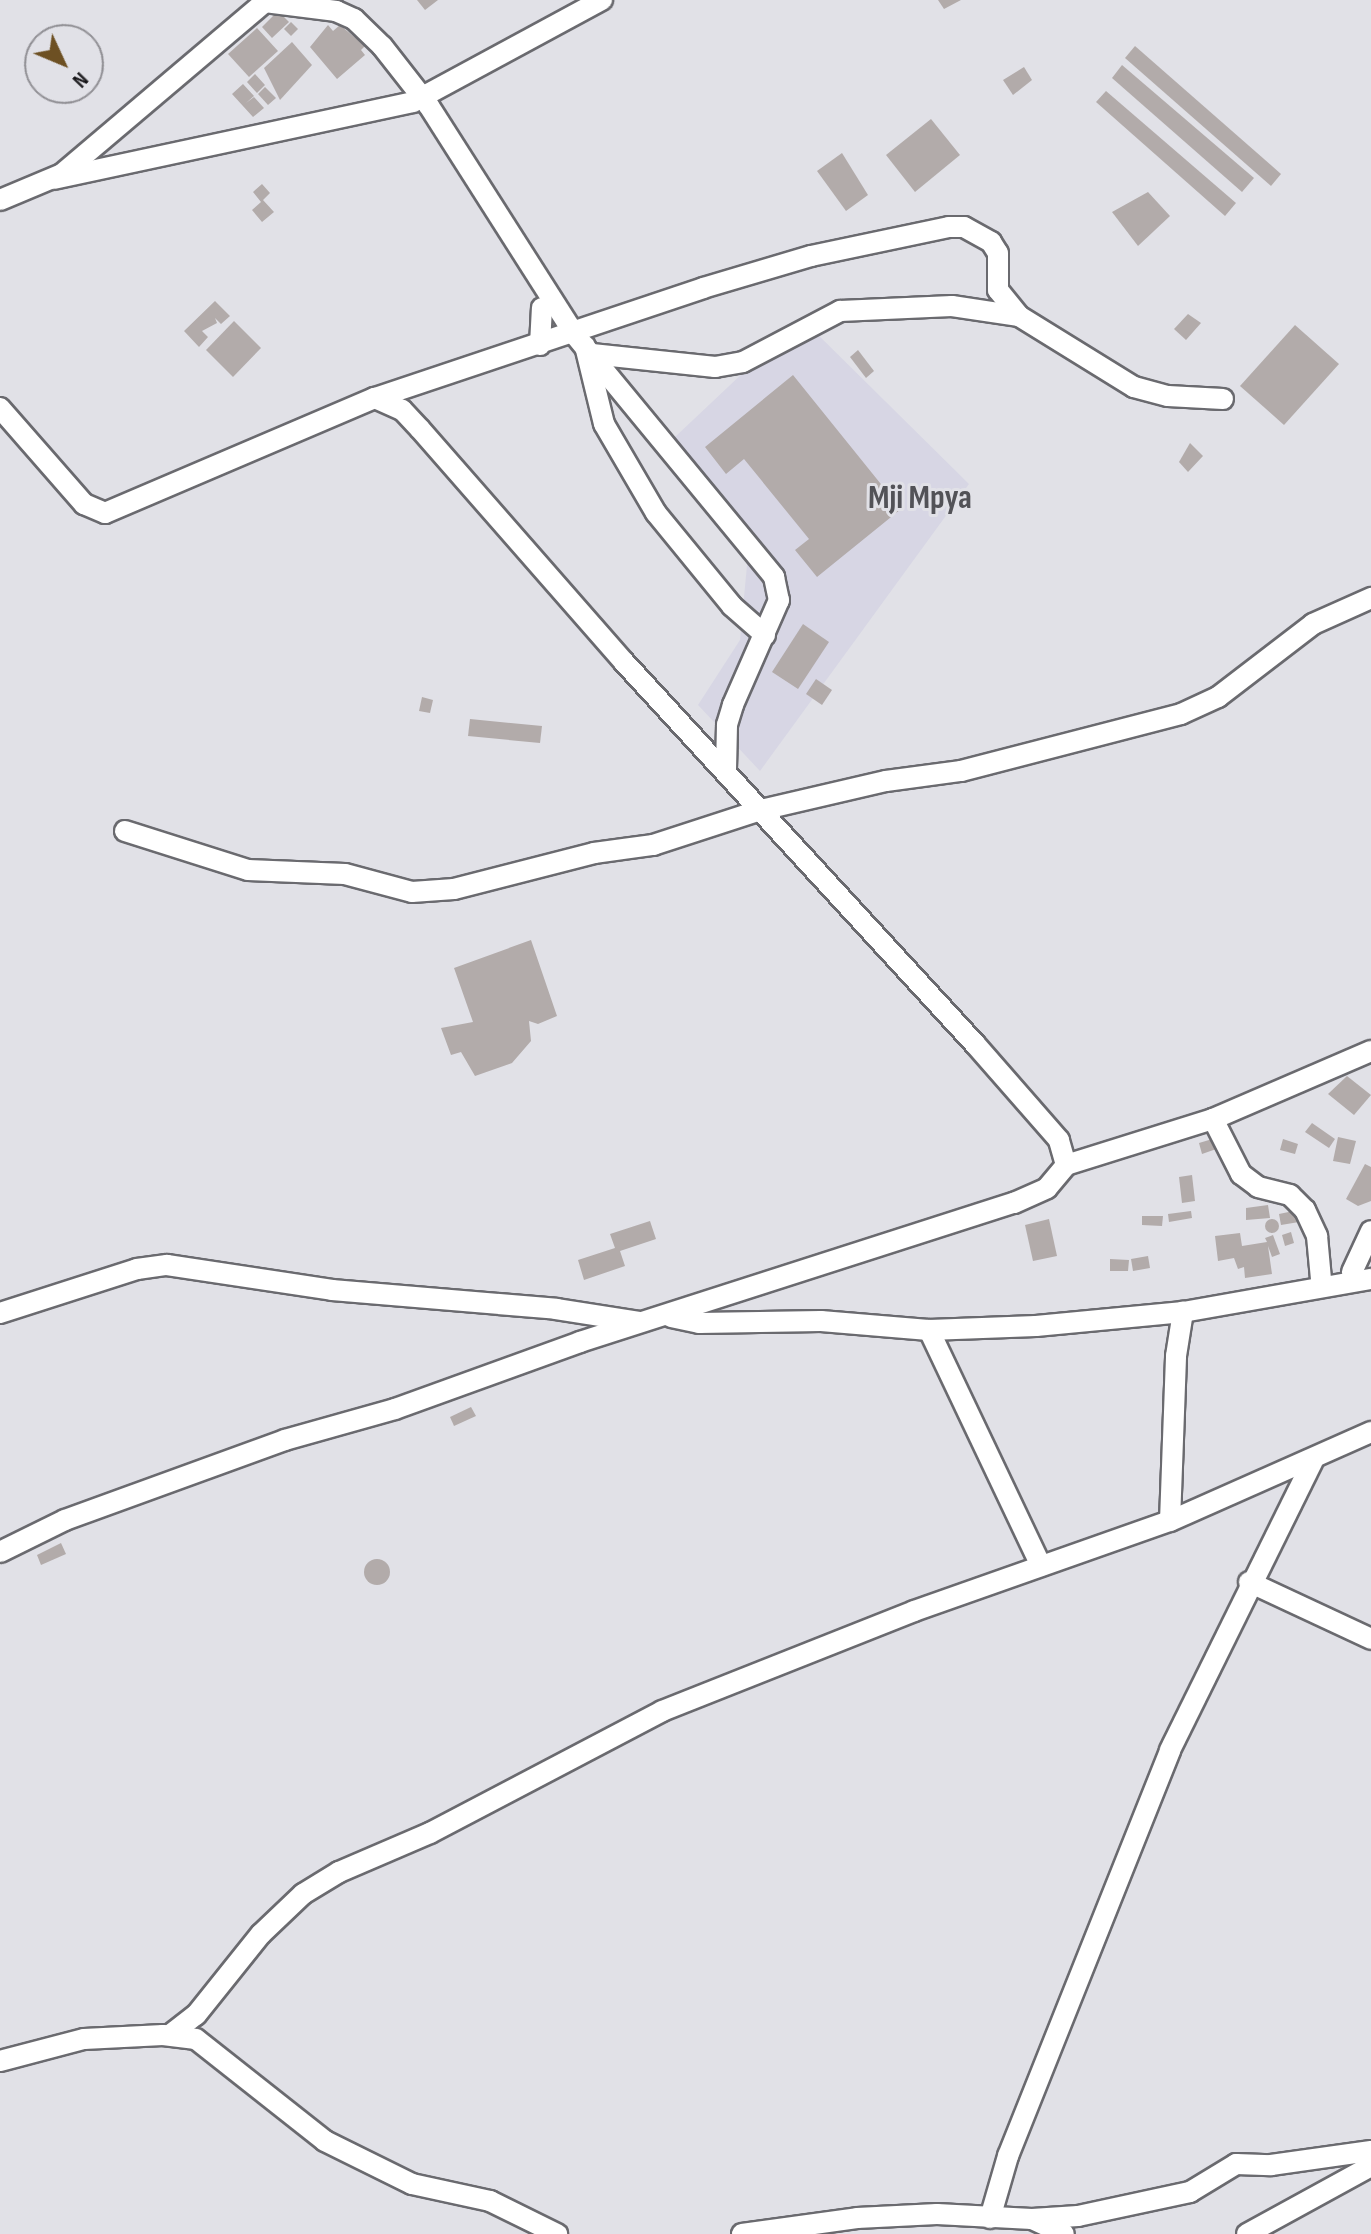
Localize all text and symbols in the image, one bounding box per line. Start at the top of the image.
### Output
north arrow [24,24,104,104]
text: N [66,66,94,93]
district label: Mji Mpya [868,478,972,518]

